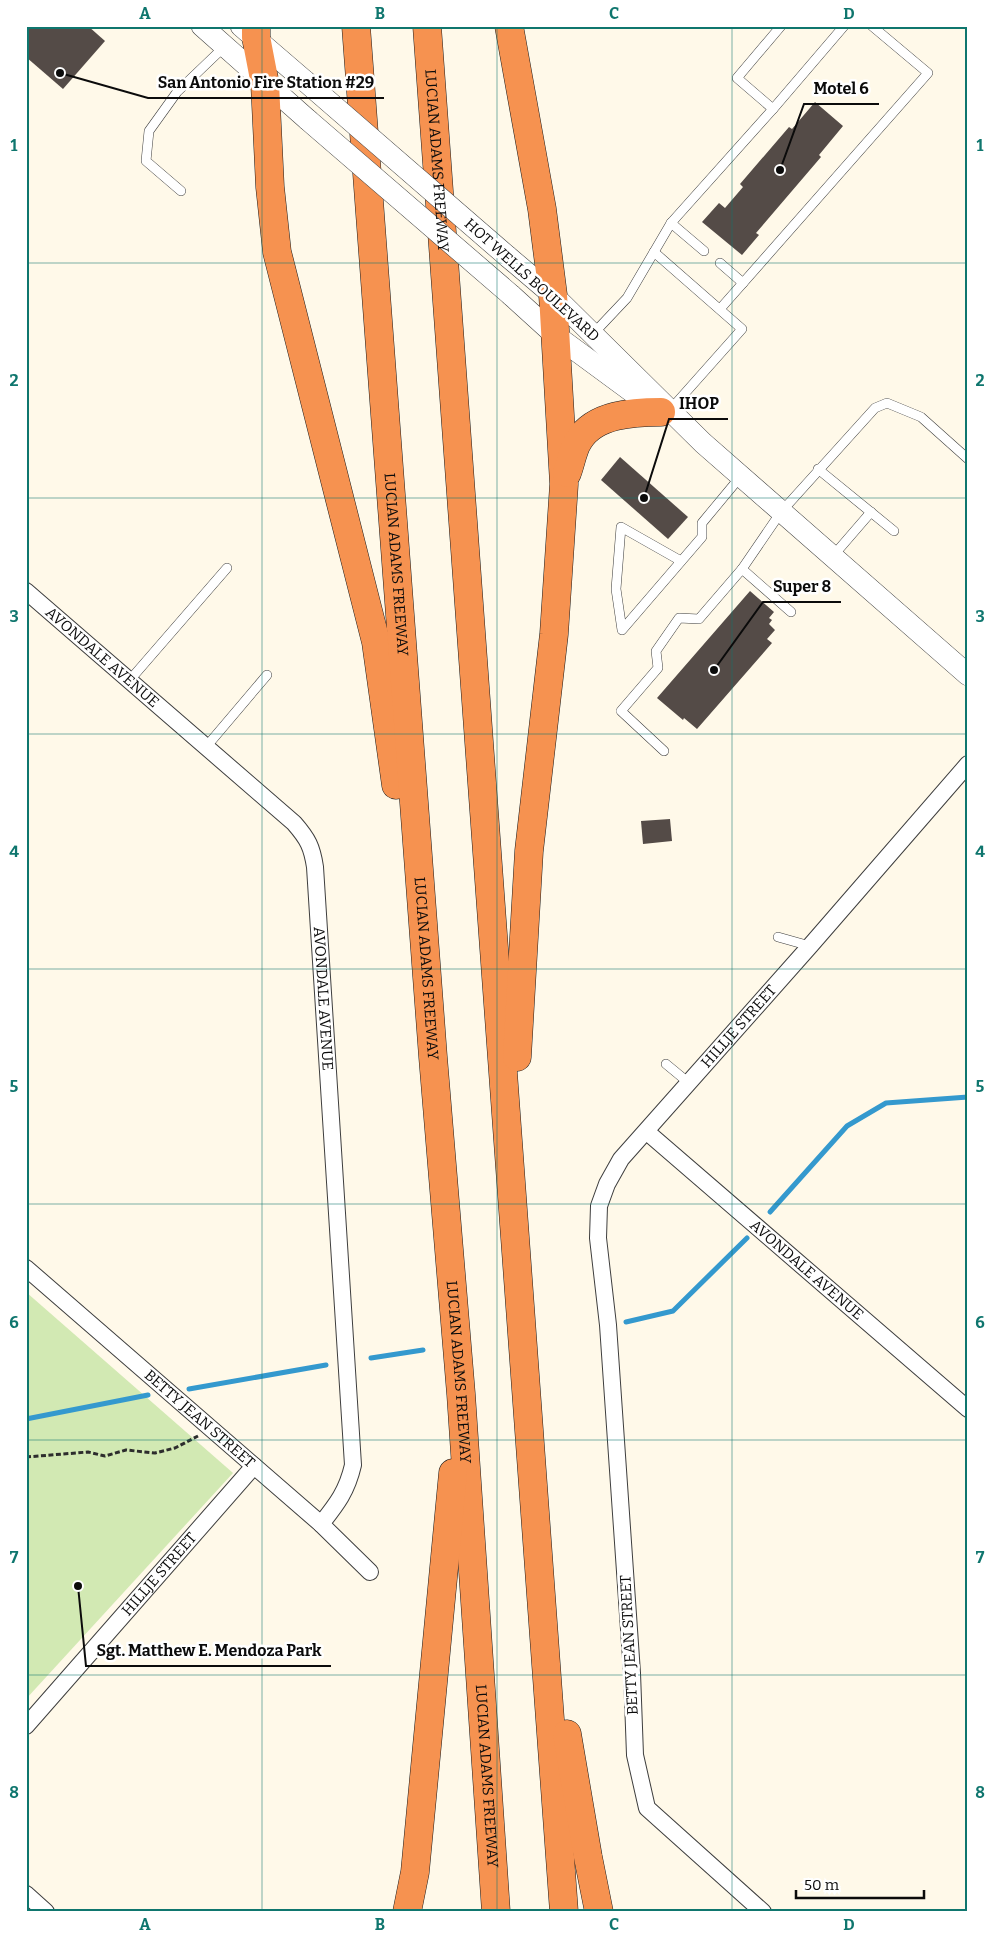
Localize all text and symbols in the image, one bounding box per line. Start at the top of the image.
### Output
text: A [139,4,151,23]
text: B [375,4,385,23]
text: C [609,4,619,23]
text: D [843,4,855,23]
callout: San Antonio Fire Station #29 [148,67,384,98]
street label: LUCIAN ADAMS FREEWAY [421,68,452,253]
text: San Antonio Fire Station #29 [158,73,374,92]
callout: Motel 6 [804,73,879,104]
text: Motel 6 [813,79,869,98]
text: 1 [11,136,18,155]
text: 1 [977,136,984,155]
street label: HOT WELLS BOULEVARD [461,215,603,345]
text: 2 [9,371,19,390]
text: 2 [975,371,985,390]
callout: IHOP [669,388,728,419]
text: IHOP [679,394,719,413]
street label: LUCIAN ADAMS FREEWAY [380,472,412,657]
callout: Super 8 [763,571,841,602]
text: Super 8 [773,577,831,596]
street label: AVONDALE AVENUE [42,603,163,711]
text: 3 [9,607,19,626]
text: 3 [975,607,985,626]
text: 4 [9,842,19,861]
text: 4 [975,842,985,861]
street label: LUCIAN ADAMS FREEWAY [411,876,442,1061]
street label: AVONDALE AVENUE [310,926,337,1071]
street label: HILLJE STREET [697,981,780,1071]
text: 5 [10,1077,19,1096]
text: 5 [976,1077,985,1096]
street label: AVONDALE AVENUE [746,1216,867,1324]
street label: LUCIAN ADAMS FREEWAY [443,1280,475,1465]
text: 6 [9,1313,19,1332]
text: 6 [975,1313,985,1332]
street label: BETTY JEAN STREET [141,1366,259,1472]
street label: HILLJE STREET [118,1529,201,1619]
text: 7 [10,1548,19,1567]
text: 7 [976,1548,985,1567]
street label: BETTY JEAN STREET [616,1574,642,1715]
callout: Sgt. Matthew E. Mendoza Park [86,1635,331,1666]
text: Sgt. Matthew E. Mendoza Park [96,1641,322,1660]
street label: LUCIAN ADAMS FREEWAY [472,1684,502,1869]
text: 8 [9,1783,19,1802]
text: 8 [975,1783,985,1802]
scale bar [796,1868,924,1900]
text: 50 m [804,1876,840,1894]
text: A [139,1915,151,1934]
text: B [375,1915,385,1934]
text: C [609,1915,619,1934]
text: D [843,1915,855,1934]

